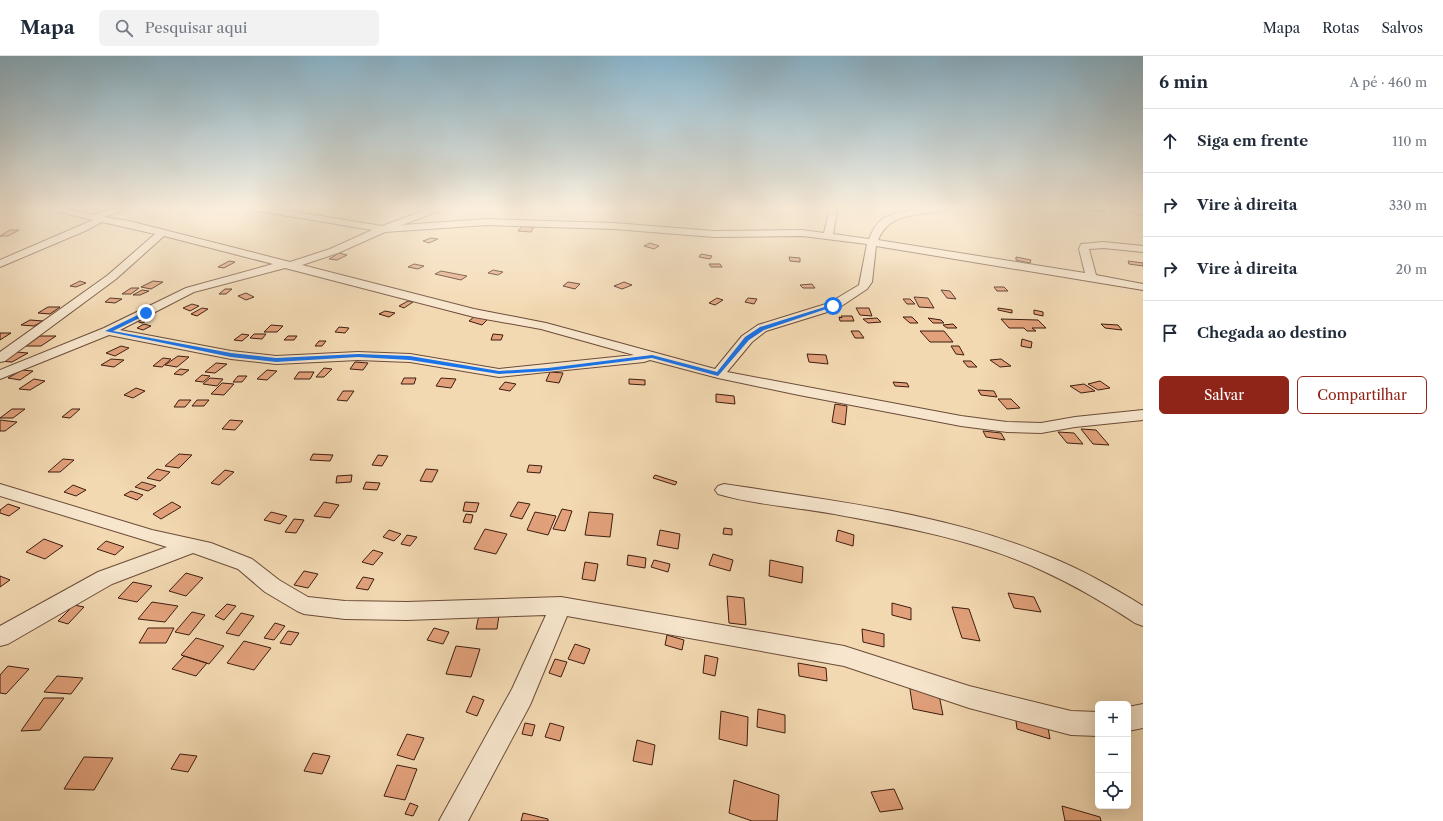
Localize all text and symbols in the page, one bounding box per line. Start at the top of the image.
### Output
search box [99,10,379,46]
text: Mapa [20,16,75,39]
icon: search [113,17,135,39]
text: Pesquisar aqui [145,18,247,37]
text: Mapa [1263,19,1300,37]
text: Rotas [1322,19,1359,37]
text: Salvos [1381,19,1423,37]
text: 6 min [1159,72,1208,92]
text: A pé · 460 m [1350,74,1427,90]
icon: ahead [1159,130,1181,152]
text: Siga em frente [1197,131,1308,150]
text: 110 m [1392,133,1427,149]
icon: right [1159,194,1181,216]
text: Vire à direita [1197,195,1297,214]
text: 330 m [1389,197,1427,213]
icon: right [1159,258,1181,280]
text: Vire à direita [1197,259,1297,278]
text: 20 m [1396,261,1427,277]
route start [824,297,842,315]
route end [137,304,155,322]
icon: arrive [1159,322,1181,344]
text: Chegada ao destino [1197,323,1347,342]
button: Salvar [1159,376,1289,414]
button: Compartilhar [1297,376,1427,414]
map controls [1095,701,1131,809]
button: + [1095,701,1131,737]
button: − [1095,737,1131,773]
button: locate [1095,773,1131,809]

